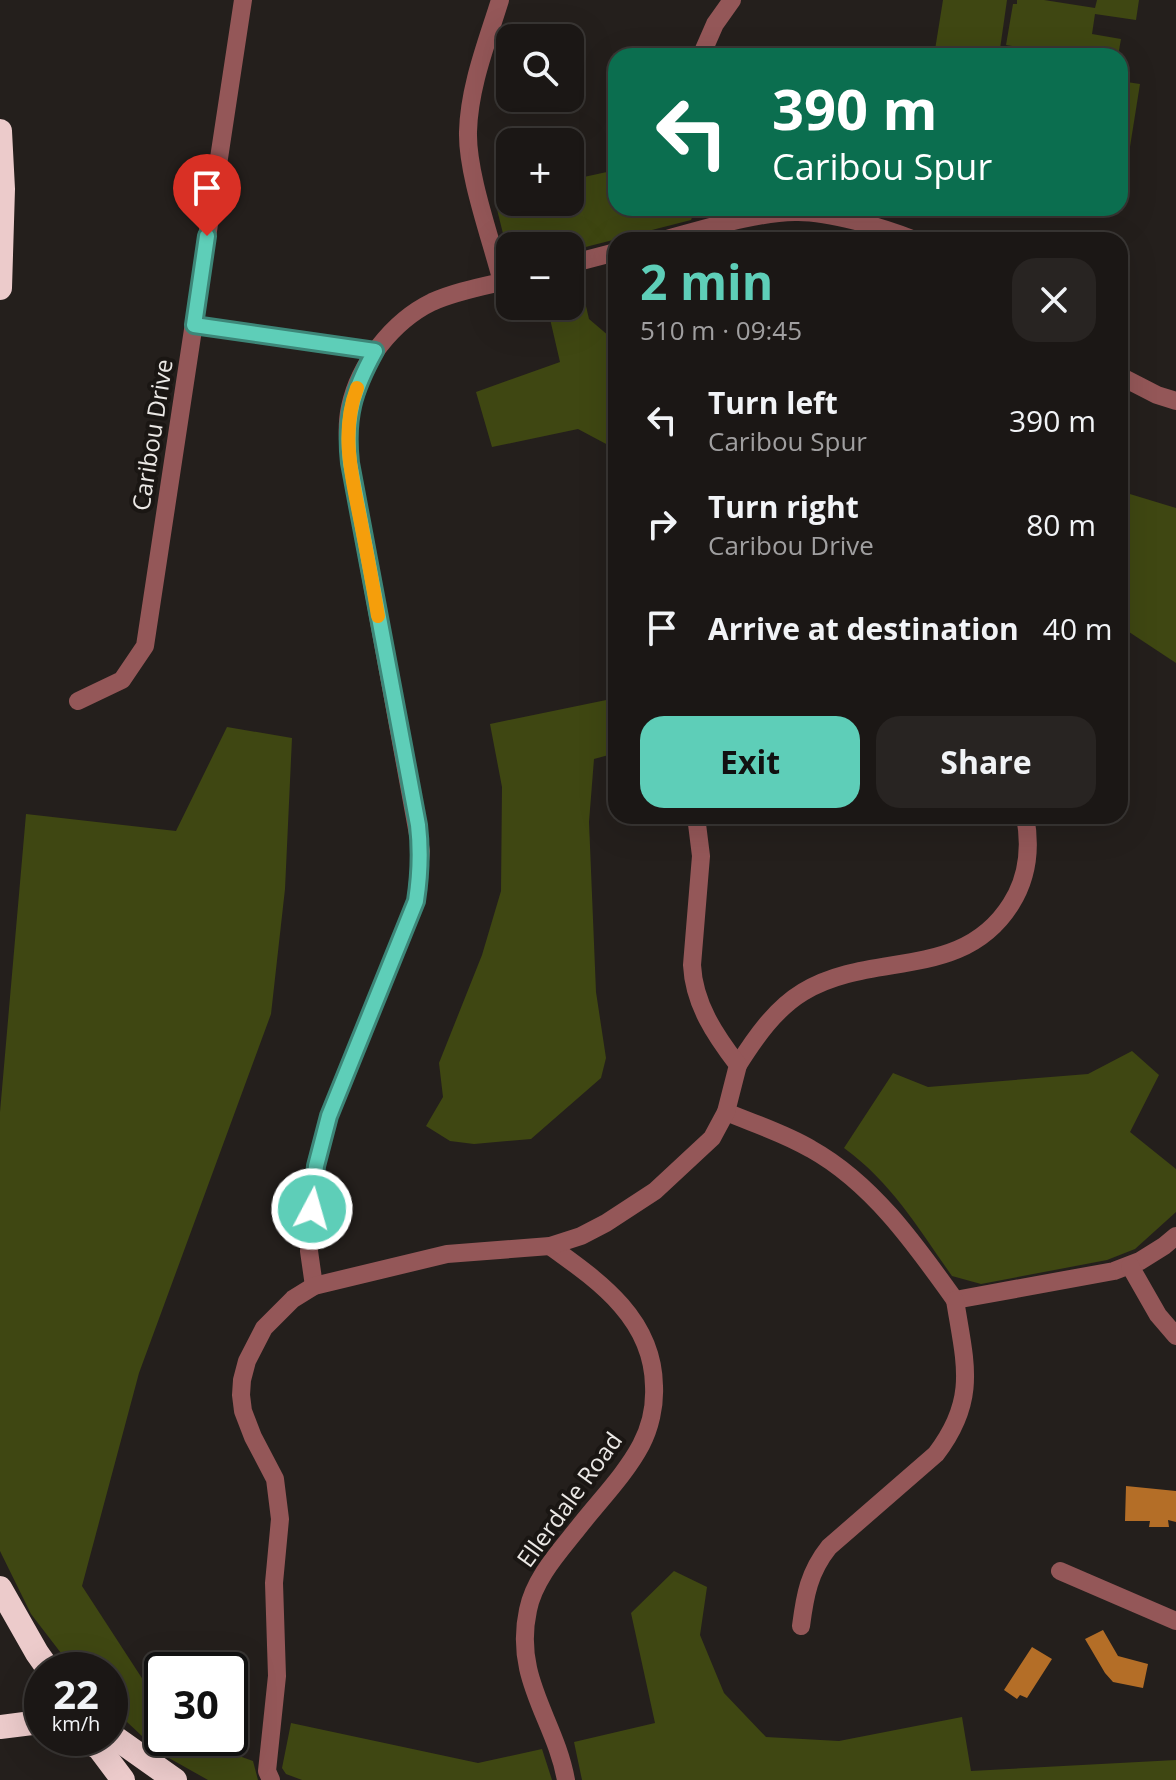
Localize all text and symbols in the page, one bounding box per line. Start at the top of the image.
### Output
map controls [496,24,584,320]
button: search [496,24,584,112]
text: 390 m [772,70,938,146]
icon: left [640,80,744,184]
button: + [496,128,584,216]
text: Caribou Spur [772,142,992,191]
pin [173,154,241,236]
icon: arrive [185,166,229,210]
button: − [496,232,584,320]
text: 2 min [640,249,773,314]
button: close [1012,258,1096,342]
text: 510 m · 09:45 [640,312,802,348]
street label: Caribou Drive [123,357,180,513]
text: Turn left [708,382,838,423]
icon: left [640,398,684,442]
text: 390 m [1009,400,1096,441]
text: Caribou Spur [708,423,867,459]
text: Turn right [708,486,859,527]
icon: right [640,502,684,546]
text: 80 m [1026,504,1096,545]
text: Caribou Drive [708,527,874,563]
icon: arrive [640,606,684,650]
text: Arrive at destination [708,608,1019,649]
text: 40 m [1043,608,1113,649]
button: Exit [640,716,860,808]
button: Share [876,716,1096,808]
position arrow [270,1167,354,1251]
street label: Ellerdale Road [508,1425,629,1573]
speed limit sign: 30 [144,1652,248,1756]
text: 22 [53,1666,99,1721]
text: km/h [52,1710,100,1737]

